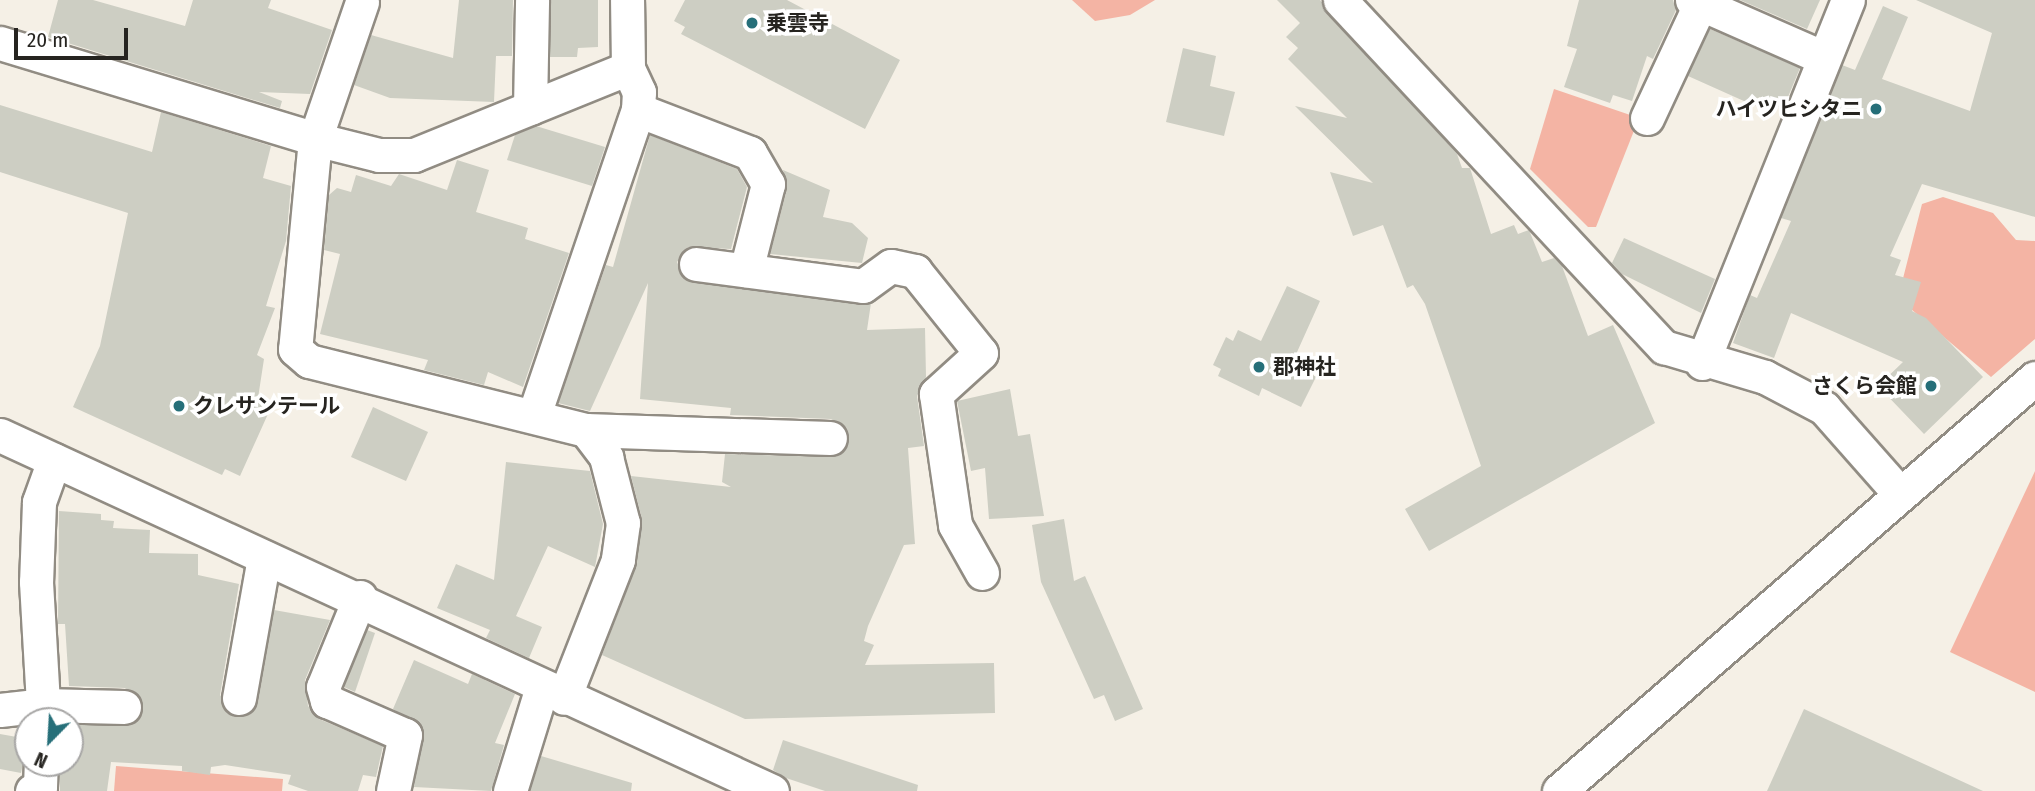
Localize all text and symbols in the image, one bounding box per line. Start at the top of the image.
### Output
place label: 乗雲寺 [766,10,829,36]
scale bar [18,14,131,58]
marker: 乗雲寺 [744,15,760,31]
text: 20 m [27,27,68,53]
place label: ハイツヒシタニ [1715,96,1862,122]
marker: ハイツヒシタニ [1868,101,1884,117]
place label: 郡神社 [1273,354,1336,380]
marker: 郡神社 [1251,359,1267,375]
place label: さくら会館 [1812,373,1917,399]
marker: さくら会館 [1923,378,1939,394]
place label: クレサンテール [193,393,340,419]
marker: クレサンテール [171,398,187,414]
north arrow [14,707,84,777]
text: N [31,747,51,773]

